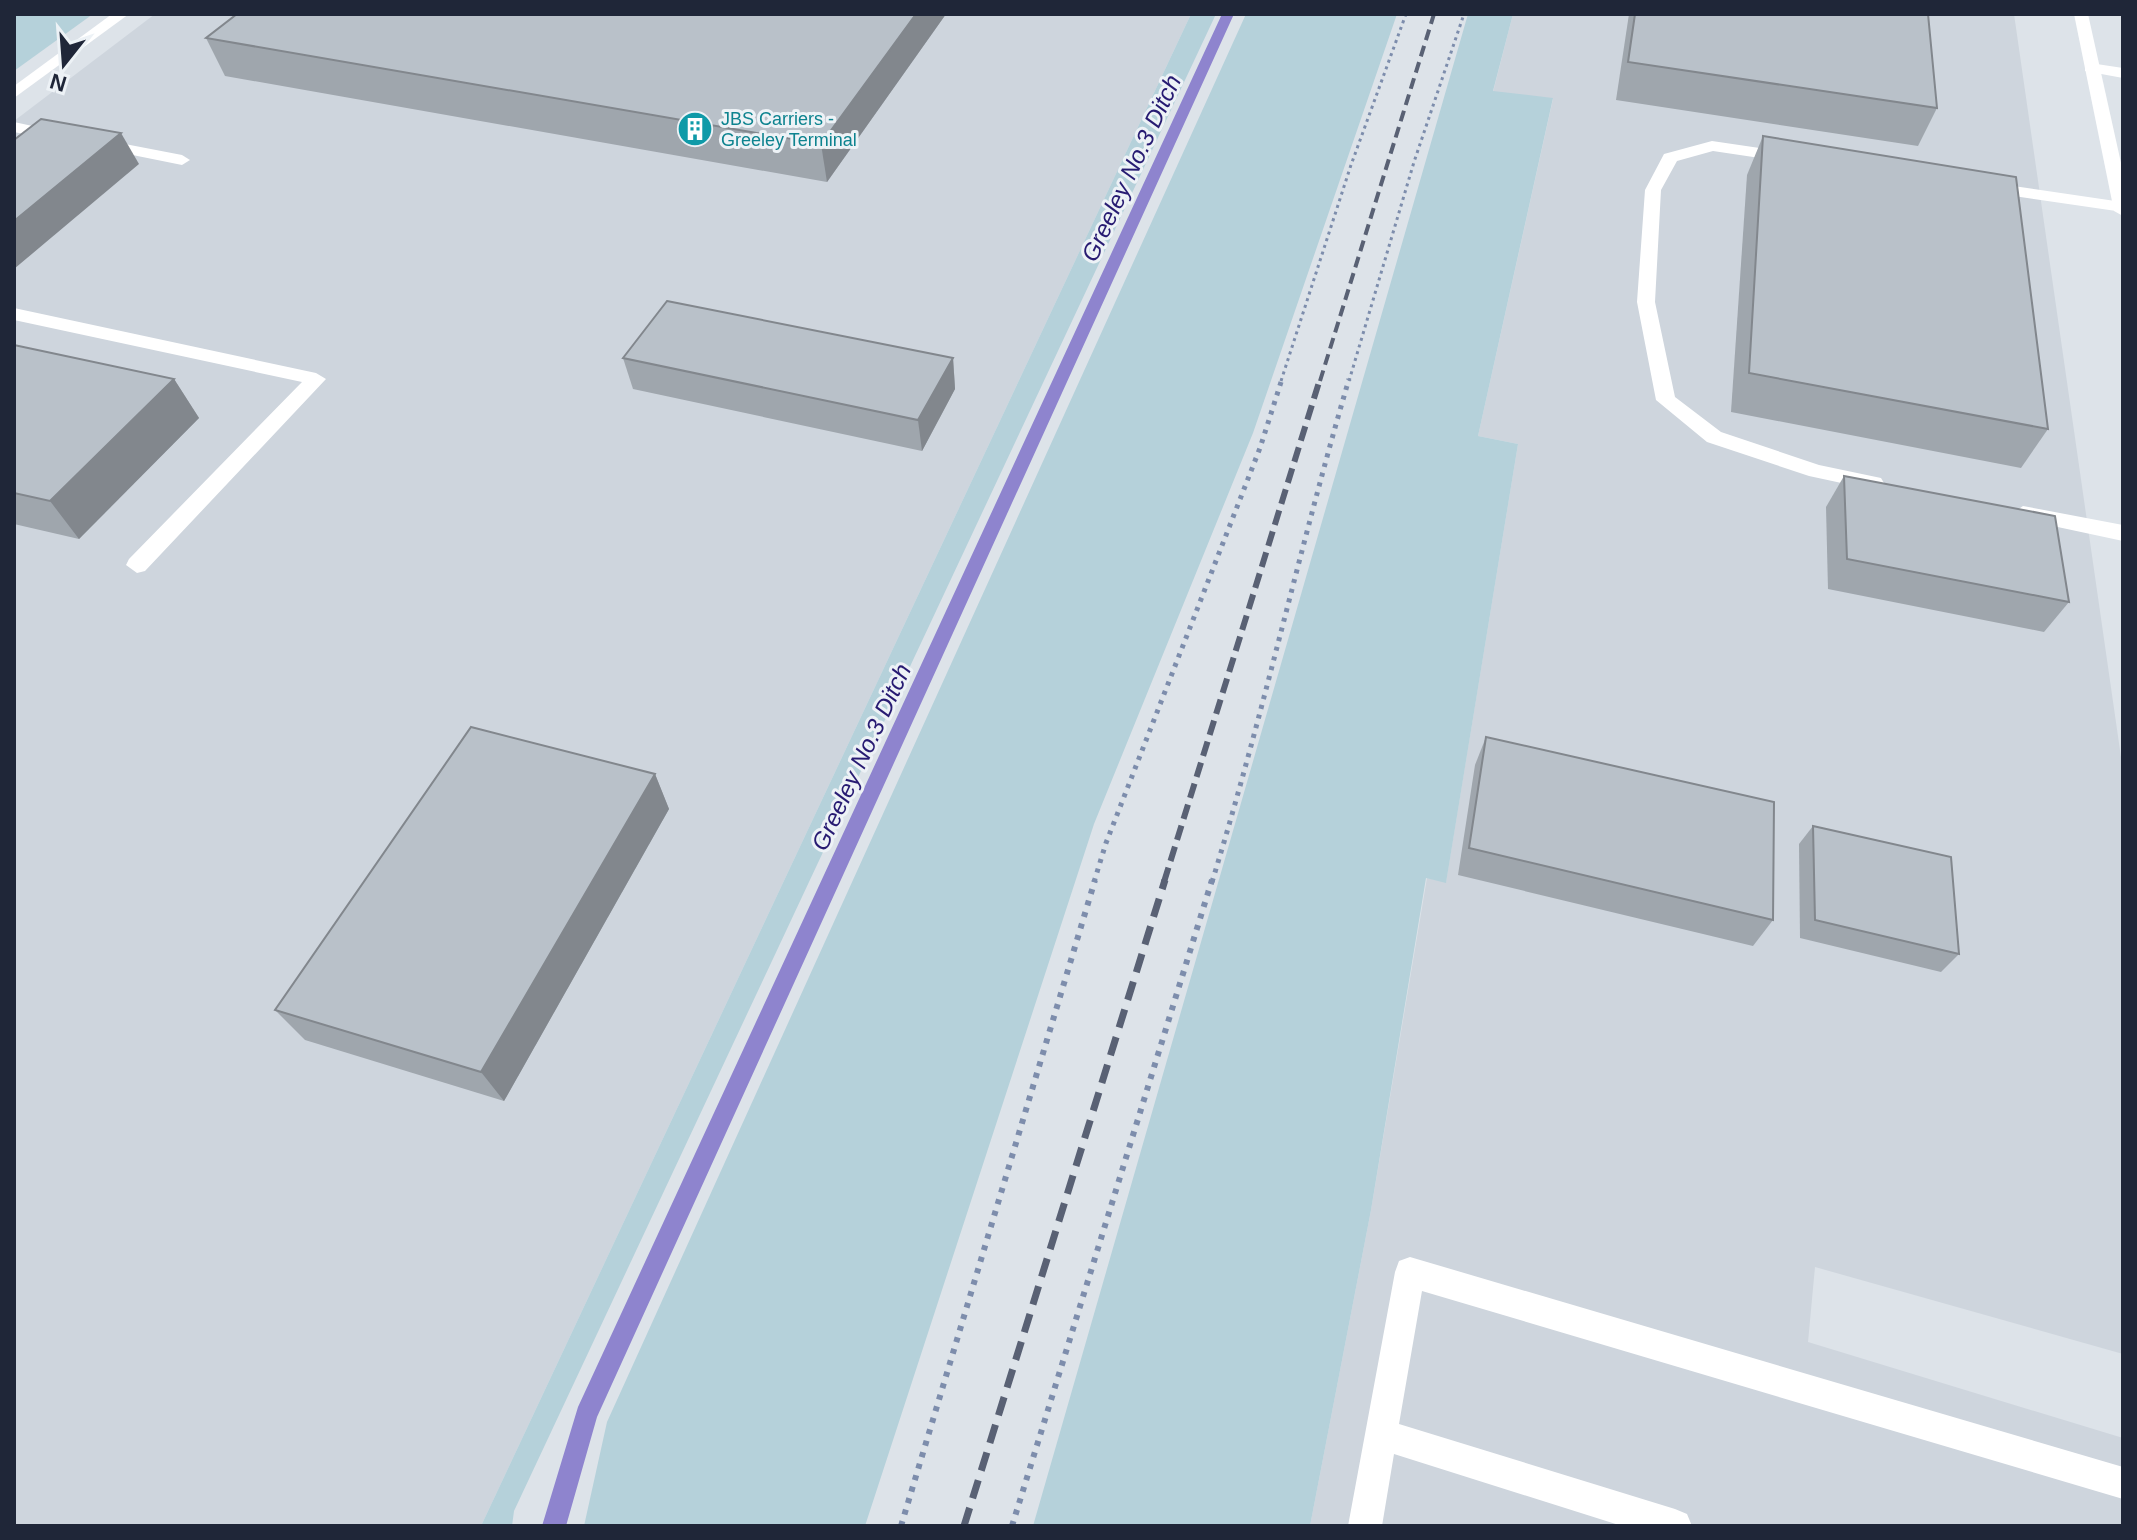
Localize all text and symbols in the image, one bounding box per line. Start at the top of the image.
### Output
north arrow [24,24,104,104]
text: N [47,68,70,97]
water label: Greeley No.3 Ditch [1076,70,1186,266]
place label: JBS Carriers - Greeley Terminal [721,109,857,150]
building icon: JBS Carriers - Greeley Terminal [676,110,714,148]
water label: Greeley No.3 Ditch [806,659,916,855]

